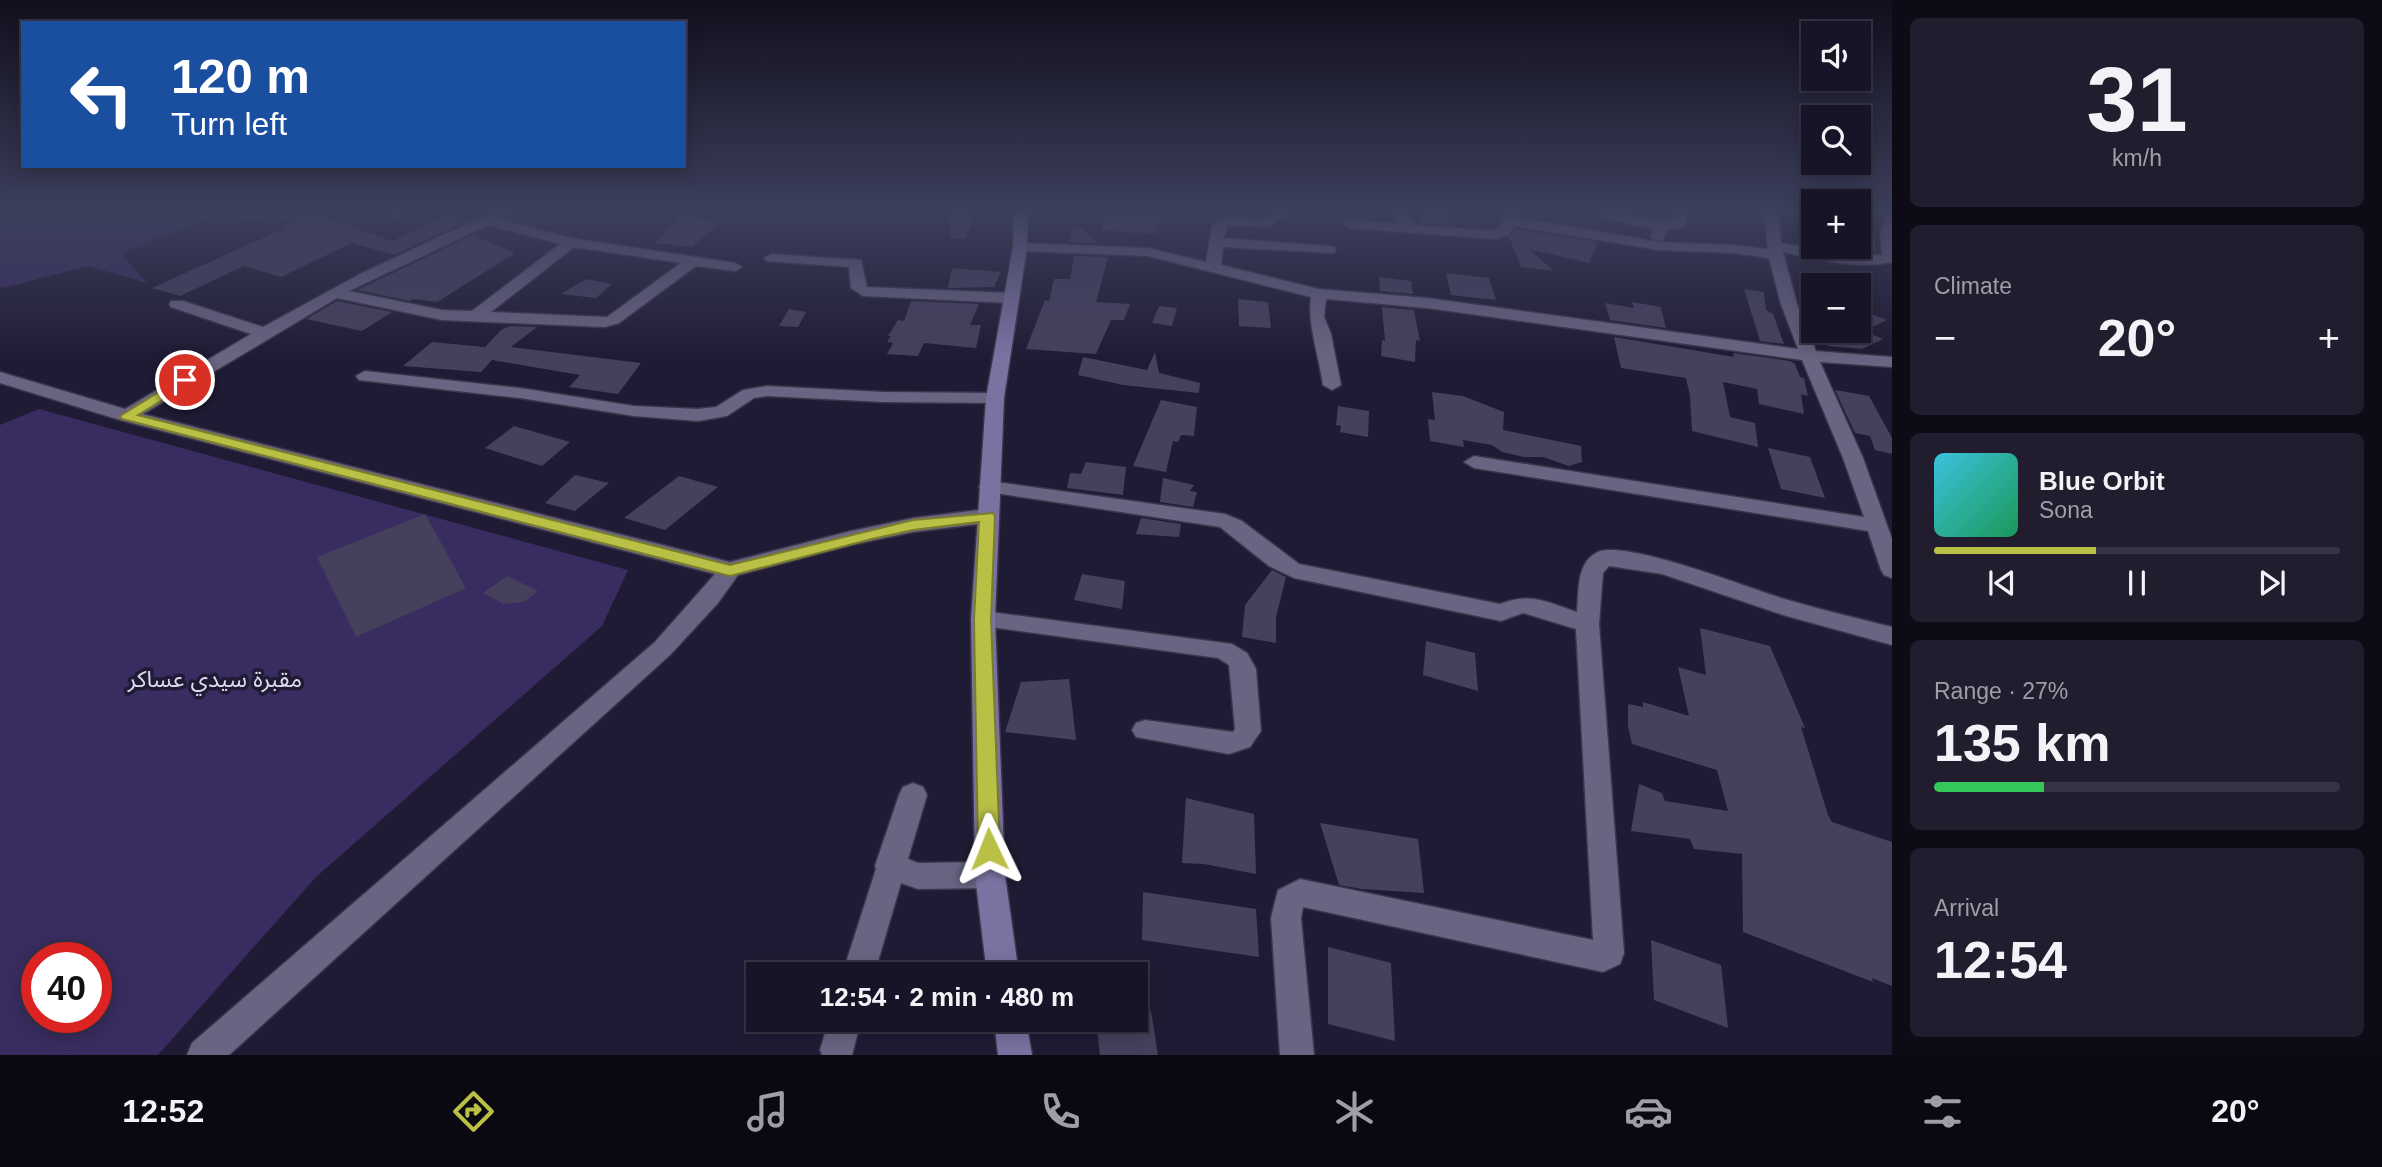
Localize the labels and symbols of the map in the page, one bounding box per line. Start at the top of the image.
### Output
pin [155,350,215,410]
park label: مقبرة سيدي عساكر [127,666,302,696]
position arrow [952,812,1026,886]
speed limit sign: 40 [21,942,112,1033]

